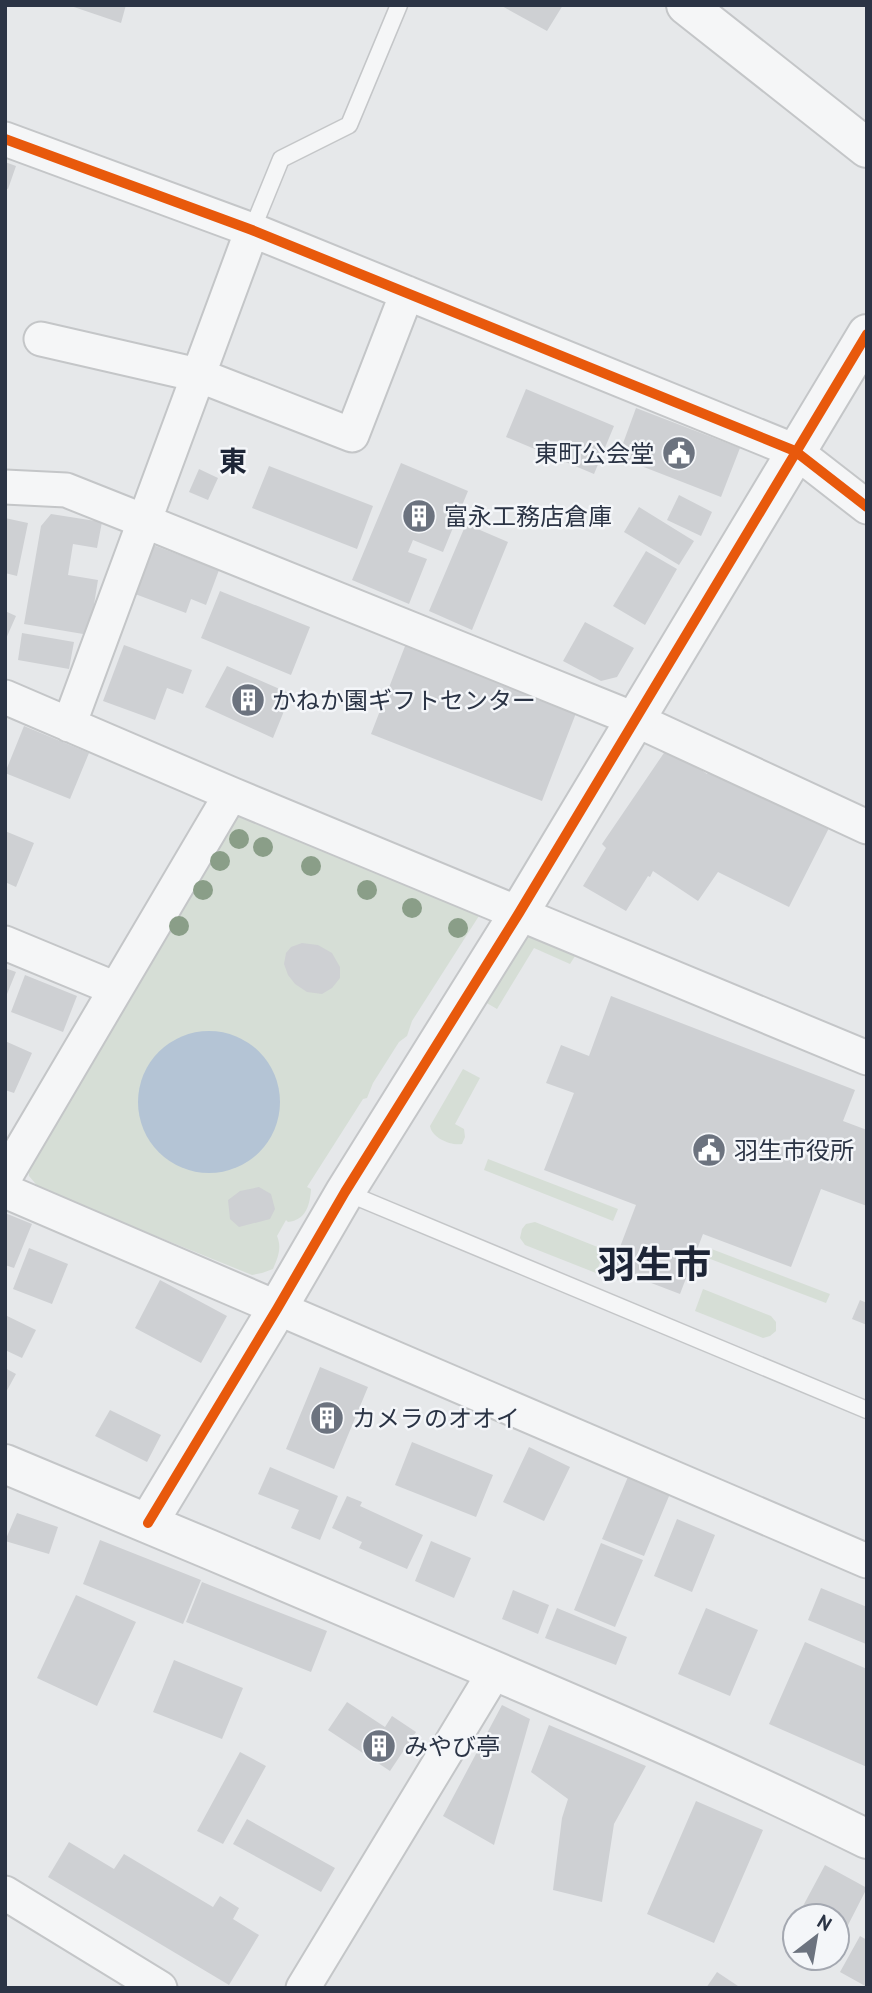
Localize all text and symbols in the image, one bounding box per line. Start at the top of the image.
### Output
public building icon: 東町公会堂 [660,434,698,472]
place label: 東町公会堂 [534,438,654,469]
district label: 東 [219,442,247,479]
building icon: 富永工務店倉庫 [400,497,438,535]
place label: 富永工務店倉庫 [444,501,612,532]
building icon: かねか園ギフトセンター [229,681,267,719]
place label: かねか園ギフトセンター [272,685,536,716]
public building icon: 羽生市役所 [690,1131,728,1169]
place label: 羽生市役所 [734,1135,854,1166]
district label: 羽生市 [597,1239,711,1288]
building icon: カメラのオオイ [308,1399,346,1437]
place label: カメラのオオイ [352,1403,520,1434]
building icon: みやび亭 [360,1727,398,1765]
place label: みやび亭 [404,1731,500,1762]
north arrow [781,1902,851,1972]
text: N [813,1909,836,1936]

